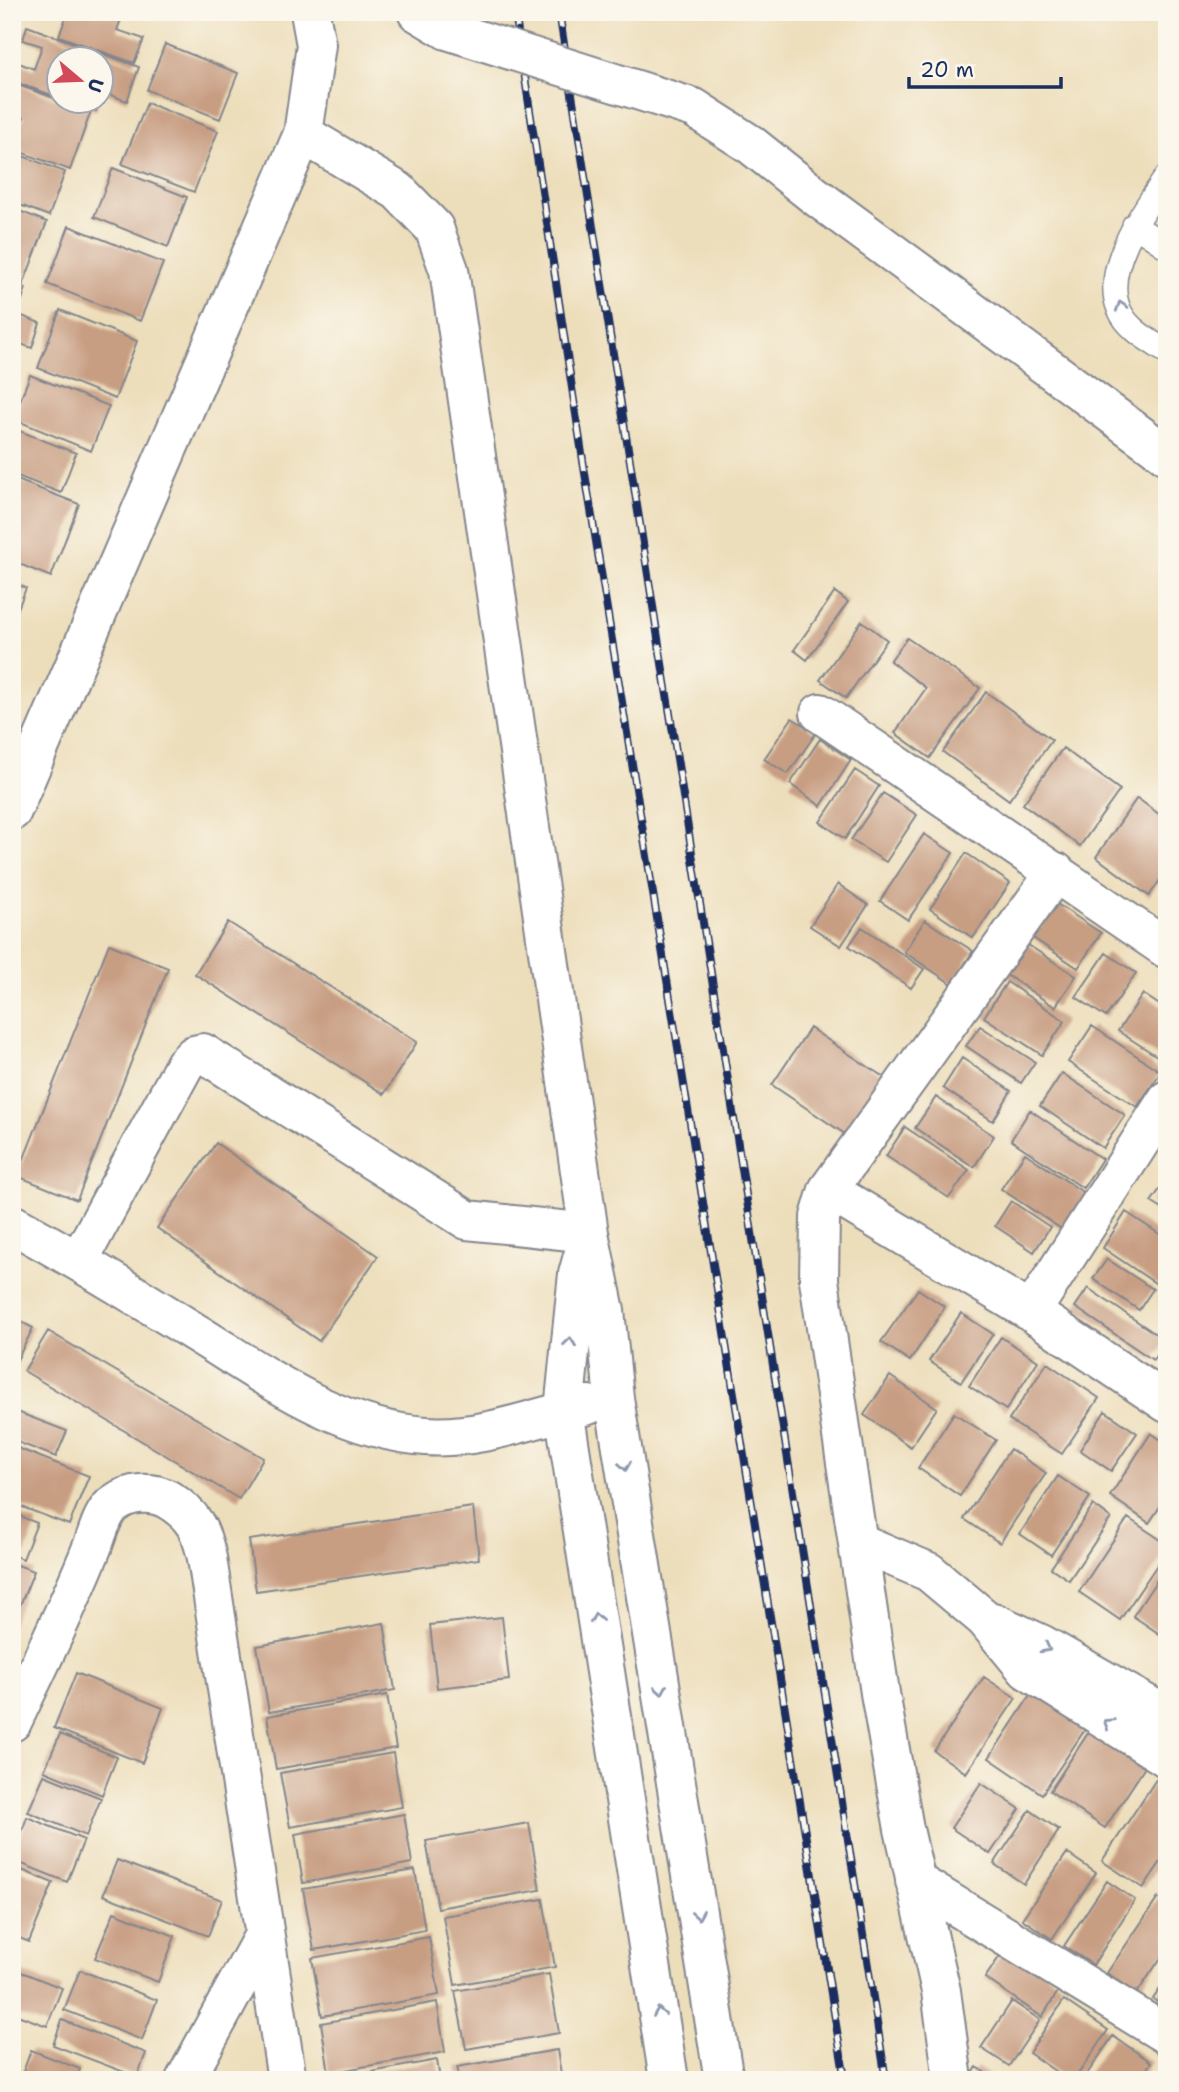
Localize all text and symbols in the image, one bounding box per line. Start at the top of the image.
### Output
north arrow [46,46,116,116]
scale bar [909,46,1062,90]
text: 20 m [920,56,974,84]
text: U [82,75,110,96]
one-way arrow [1114,300,1129,313]
one-way arrow [562,1337,577,1348]
one-way arrow [617,1460,632,1472]
one-way arrow [589,1612,604,1624]
one-way arrow [1039,1639,1052,1653]
one-way arrow [653,1684,668,1696]
one-way arrow [1103,1718,1116,1731]
one-way arrow [690,1909,705,1921]
one-way arrow [652,2006,667,2018]

